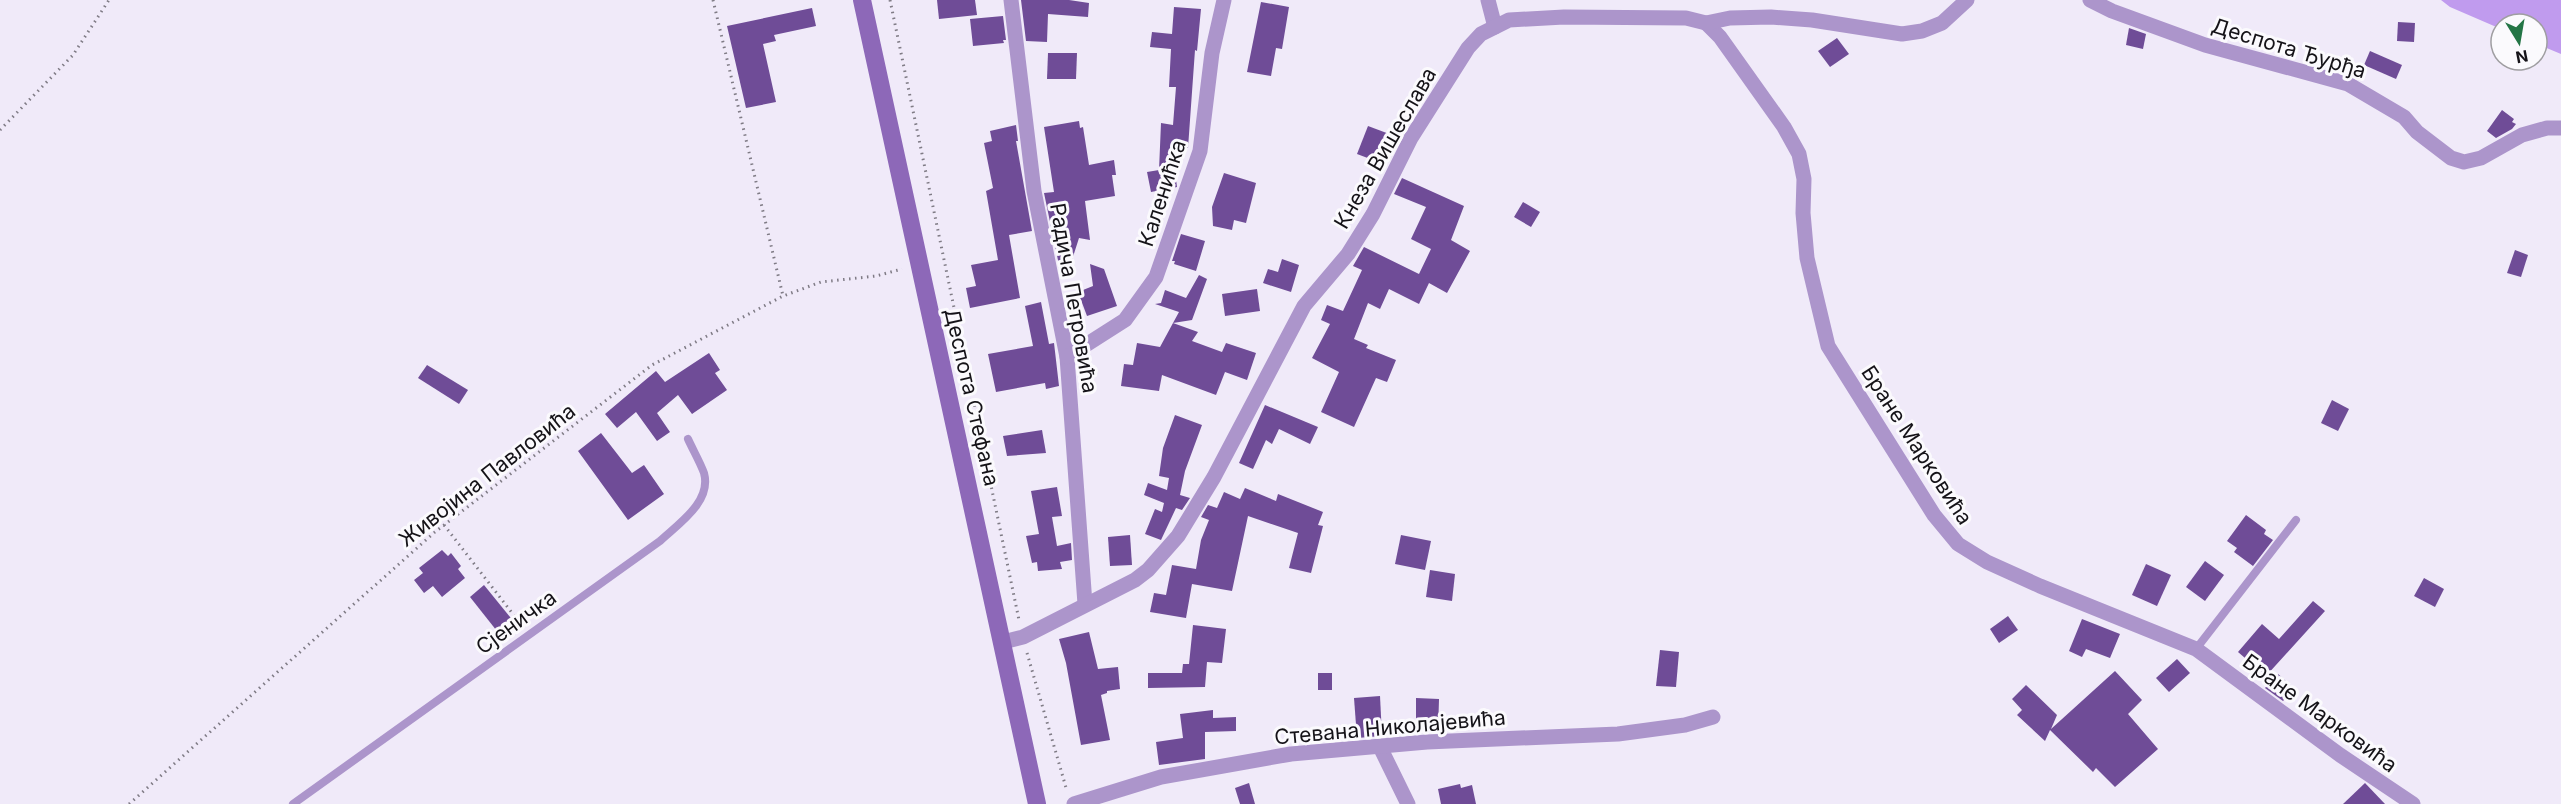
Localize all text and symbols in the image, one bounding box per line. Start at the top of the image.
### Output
north arrow [2489,12,2549,72]
street label: Деспота Ђурђа [2209,13,2369,83]
text: N [2514,46,2530,68]
street label: Кнеза Вишеслава [1329,63,1441,233]
street label: Каленићка [1133,137,1191,249]
street label: Радича Петровића [1045,201,1103,395]
street label: Деспота Стефана [939,306,1005,488]
street label: Бране Марковића [1856,361,1978,529]
street label: Живојина Павловића [394,398,580,552]
street label: Сјеничка [471,585,561,659]
street label: Бране Марковића [2238,649,2402,777]
street label: Стевана Николајевића [1273,704,1507,750]

